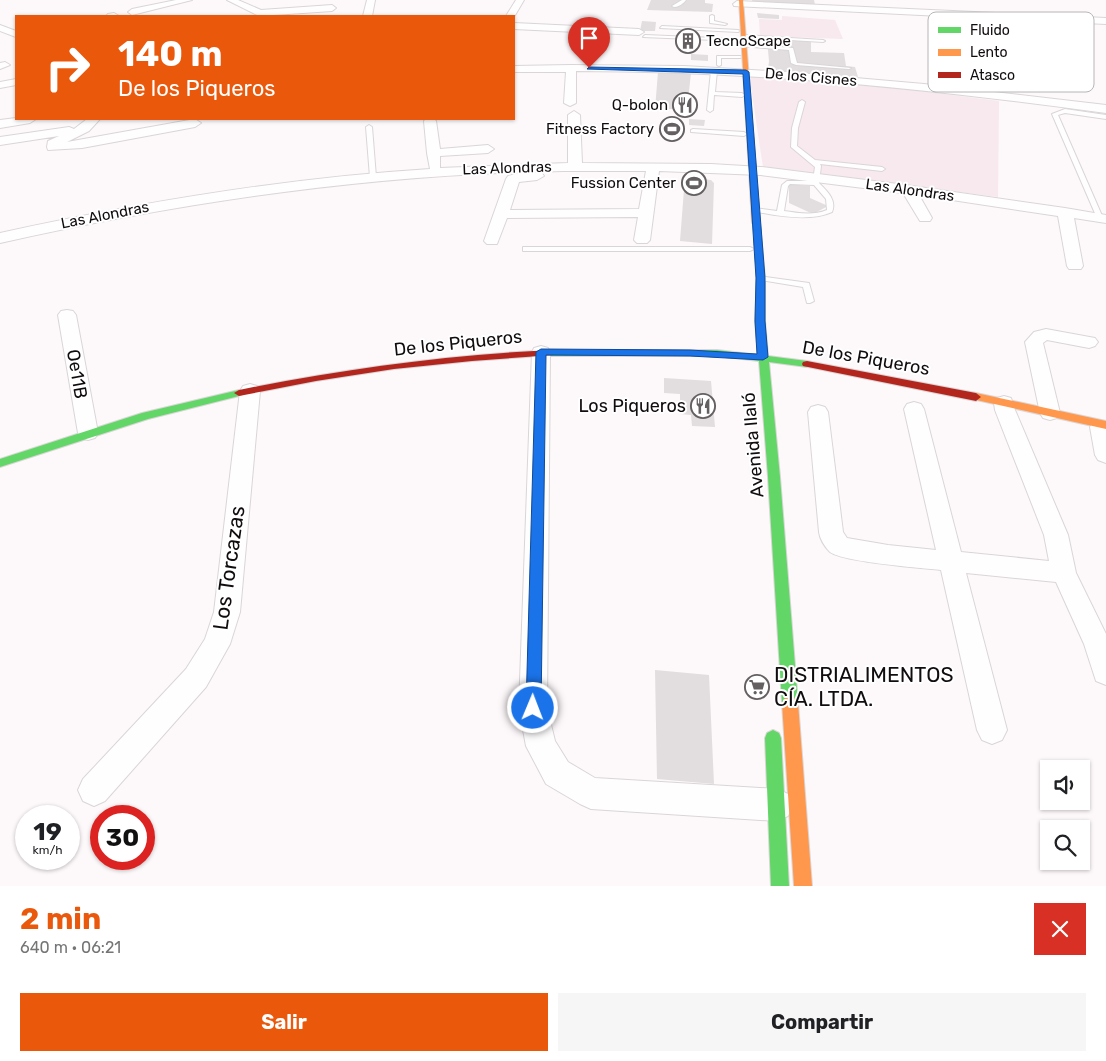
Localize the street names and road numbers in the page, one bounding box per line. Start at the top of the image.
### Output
street label: De los Cisnes [764,64,858,90]
street label: Las Alondras [462,157,552,179]
street label: Las Alondras [864,175,956,205]
street label: Las Alondras [59,198,151,232]
street label: De los Piqueros [393,325,523,361]
street label: De los Piqueros [801,336,931,380]
street label: Oe11B [62,348,92,400]
street label: Avenida Ilaló [737,391,769,499]
street label: Los Torcazas [207,504,250,632]

